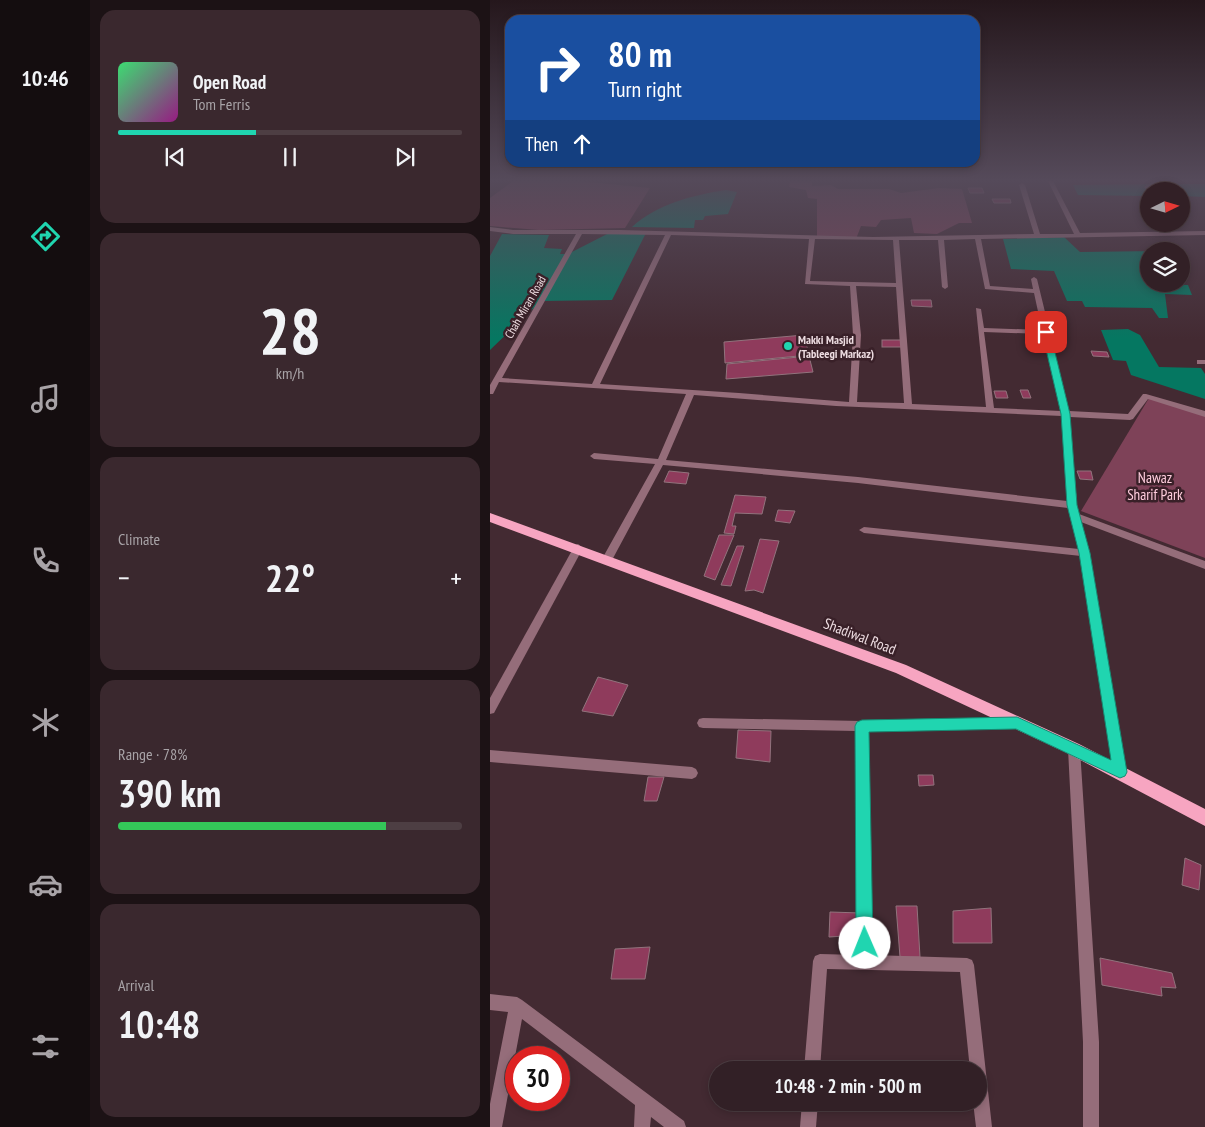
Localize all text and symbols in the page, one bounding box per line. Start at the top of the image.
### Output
text: 80 m [608,31,672,77]
icon: right [525,35,590,100]
text: 10:46 [21,64,69,92]
text: Open Road [193,70,266,94]
text: Turn right [608,75,682,103]
text: Tom Ferris [193,94,250,114]
icon: ahead [568,130,596,158]
text: Then [525,132,558,156]
icon: previous [161,143,189,171]
icon: pause [276,143,304,171]
icon: next [391,143,419,171]
north arrow [1140,182,1190,232]
map controls [1140,182,1190,292]
icon: directions [28,219,63,254]
button: layers [1140,242,1190,292]
street label: Chah Miran Road [501,273,549,341]
text: 28 [259,288,321,372]
pin [1025,311,1067,353]
icon: arrive [1032,318,1060,346]
place label: Makki Masjid (Tableegi Markaz) [798,332,874,361]
marker: Makki Masjid (Tableegi Markaz) [782,340,794,352]
text: km/h [276,363,304,383]
icon: music [28,381,63,416]
park label: Nawaz Sharif Park [1127,468,1183,504]
text: Climate [118,529,160,549]
icon: phone [28,543,63,578]
text: 22° [265,553,315,602]
text: − [118,559,130,596]
text: + [450,559,462,596]
street label: Shadiwal Road [821,614,899,658]
icon: climate [28,705,63,740]
text: Range · 78% [118,744,187,764]
text: 390 km [118,768,221,817]
icon: car [28,867,63,902]
position arrow [838,916,890,968]
text: Arrival [118,975,154,995]
text: 10:48 [118,999,200,1048]
icon: filters [28,1029,63,1064]
speed limit sign: 30 [505,1046,570,1111]
text: 10:48 · 2 min · 500 m [775,1074,921,1098]

